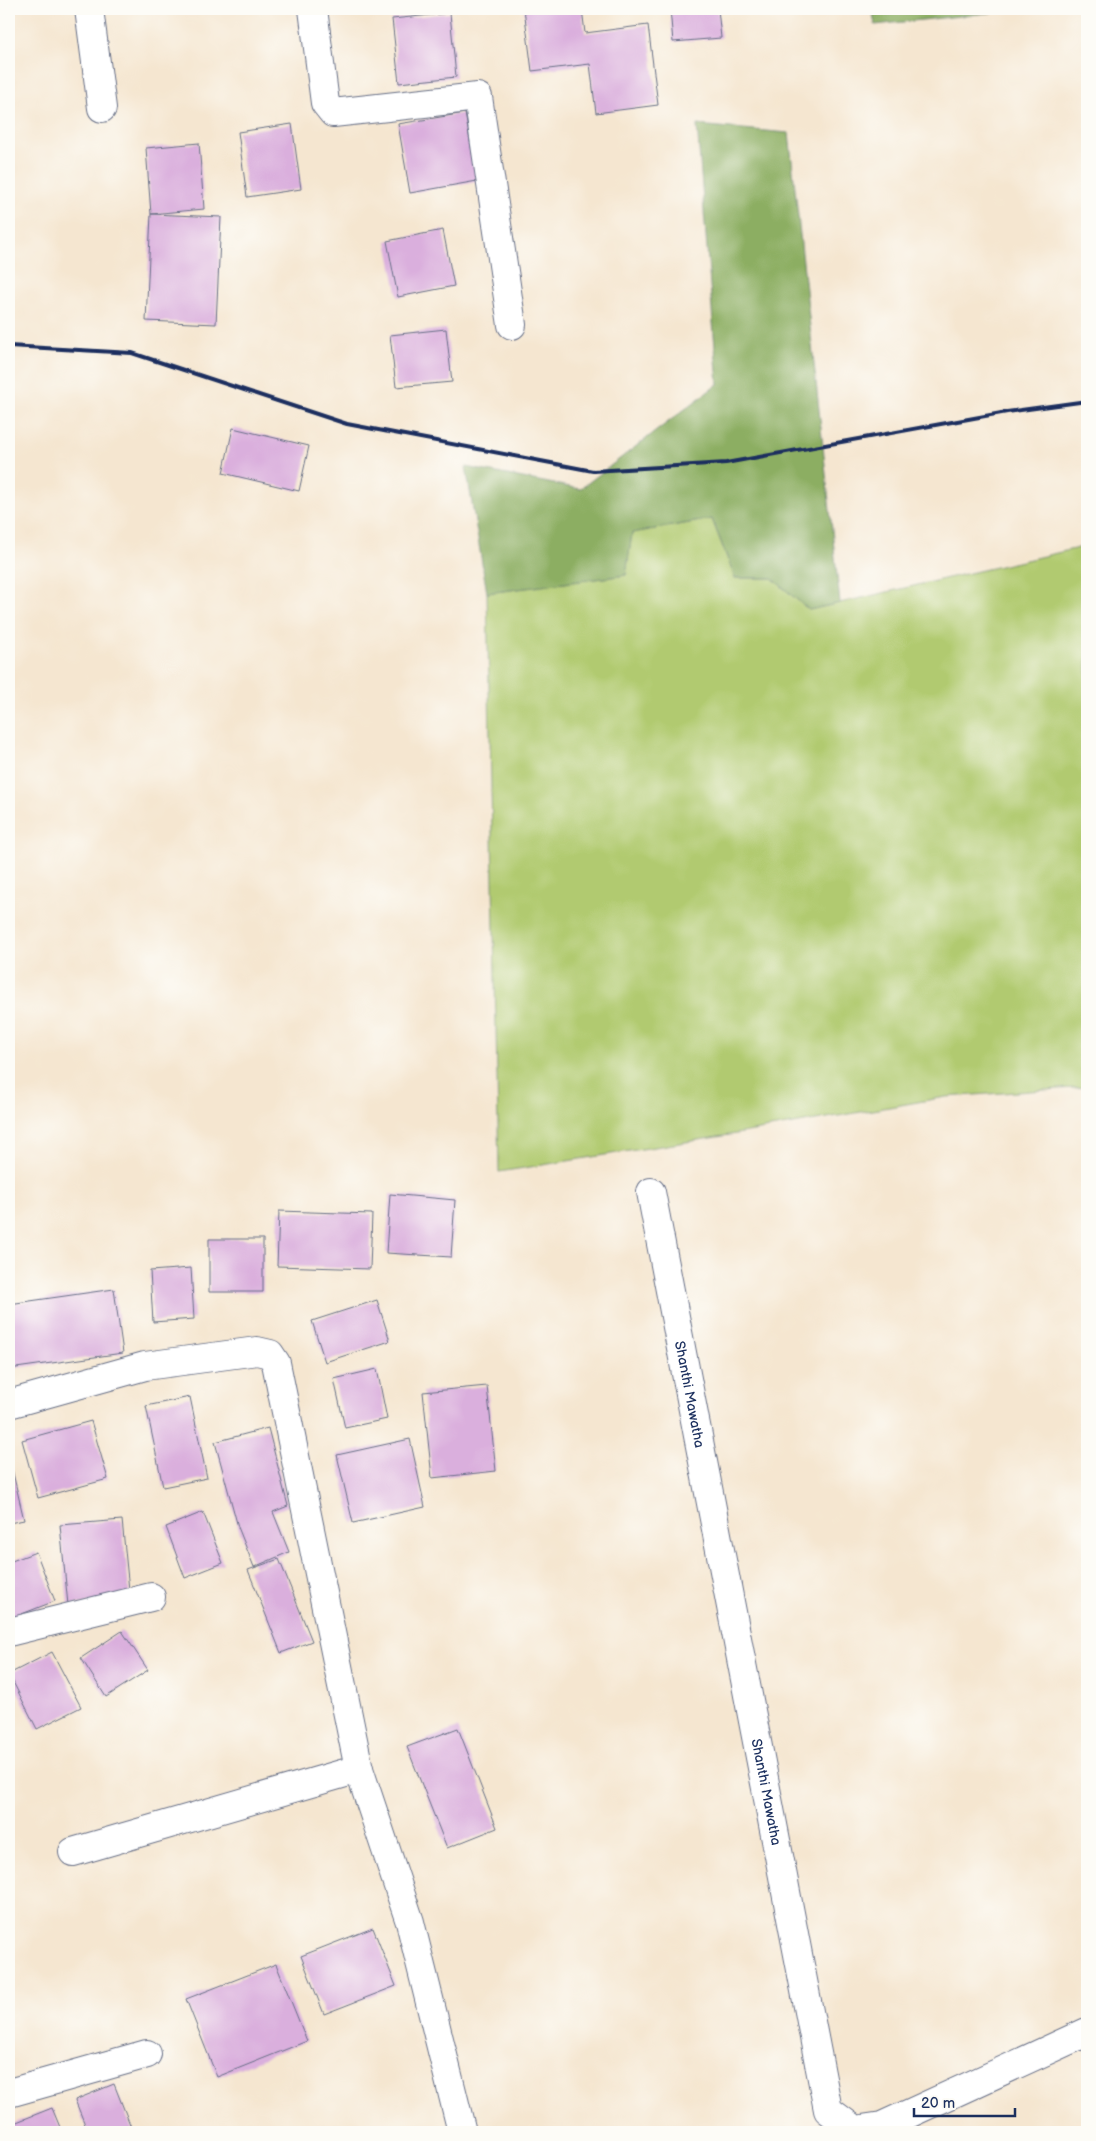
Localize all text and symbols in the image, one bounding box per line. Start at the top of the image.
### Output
street label: Shanthi Mawatha [671,1339,709,1449]
street label: Shanthi Mawatha [748,1737,785,1847]
scale bar [914,2086,1015,2118]
text: 20 m [921,2094,955,2113]

